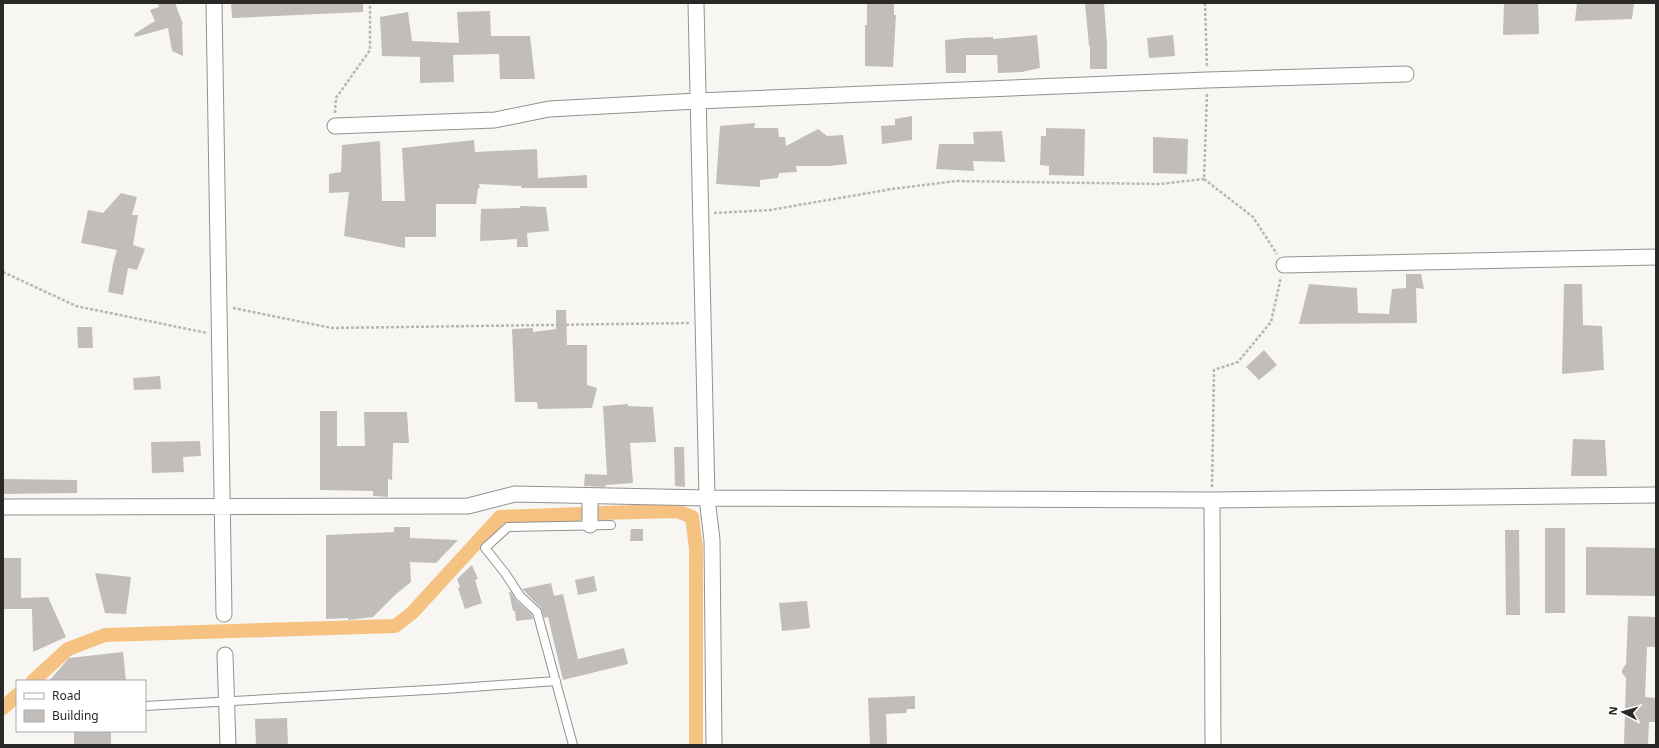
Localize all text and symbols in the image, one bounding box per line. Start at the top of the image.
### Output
legend [16,680,146,732]
text: Road [52,687,81,704]
north arrow [1603,692,1643,732]
text: N [1605,706,1620,716]
text: Building [52,707,99,724]

